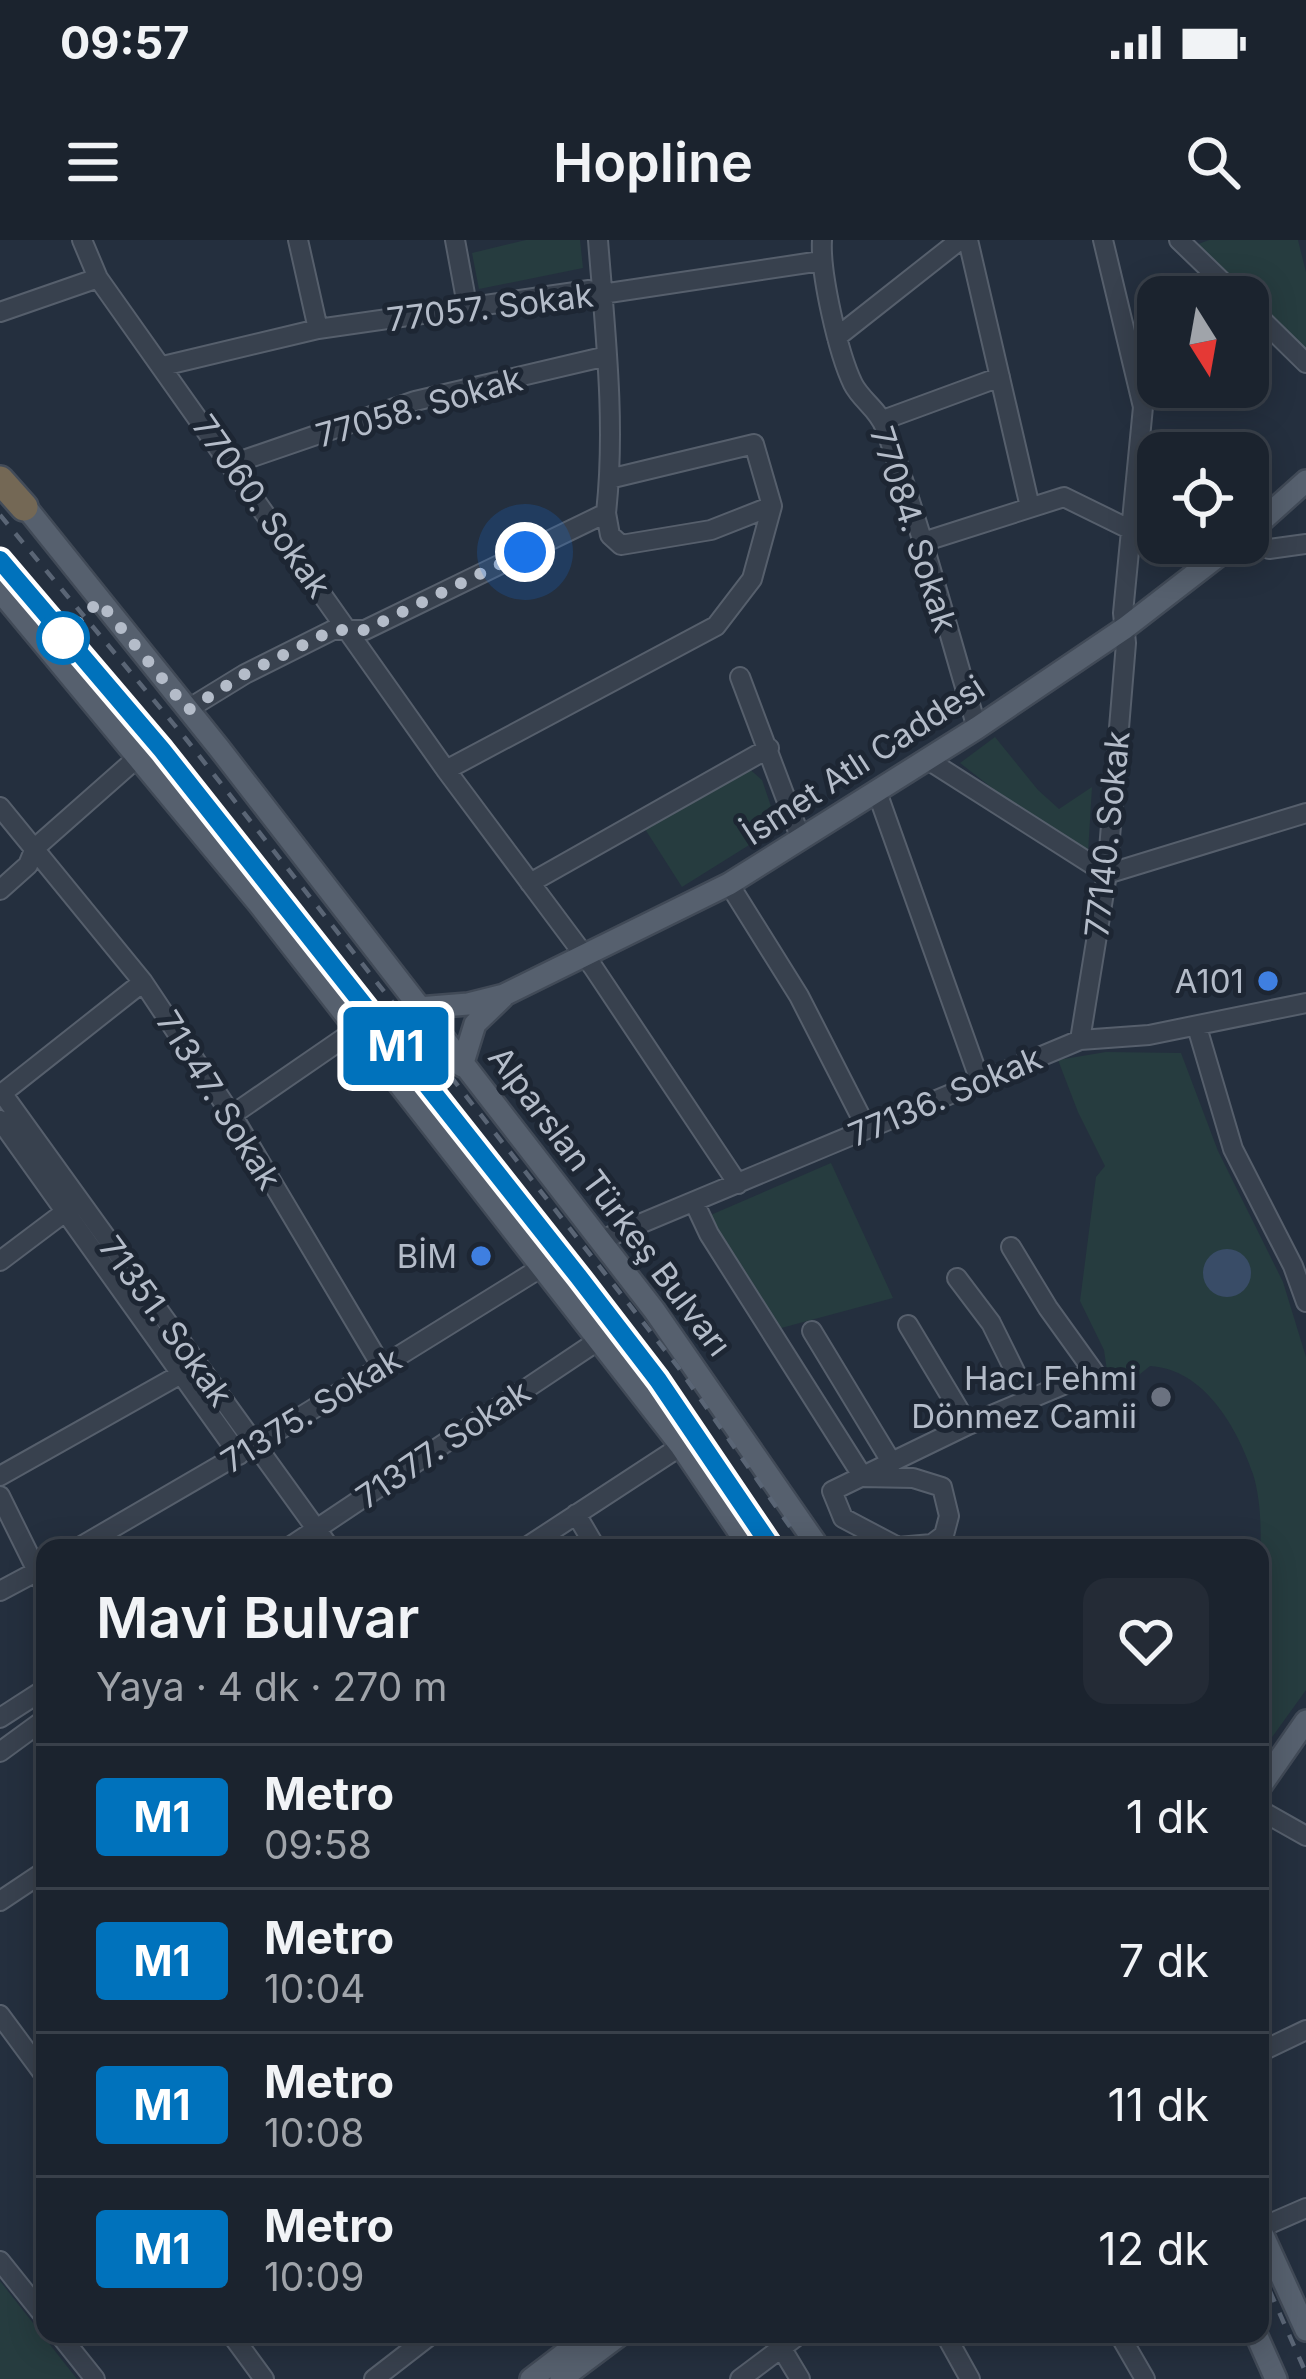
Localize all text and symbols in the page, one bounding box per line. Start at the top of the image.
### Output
text: 09:57 [60,15,190,70]
icon: menu [60,129,126,195]
icon: search [1180,129,1246,195]
text: Hopline [553,130,753,195]
street label: 77057. Sokak [385,275,595,339]
north arrow [1137,276,1269,408]
map controls [1137,276,1269,564]
street label: 77058. Sokak [311,358,527,456]
street label: 77060. Sokak [184,407,340,605]
street label: 77084. Sokak [862,421,966,637]
button: locate [1137,432,1269,564]
your location [495,522,555,582]
unlabelled marker [38,613,88,663]
street label: İsmet Atlı Caddesi [735,667,991,853]
street label: 77140. Sokak [1076,729,1138,939]
place label: A101 [1175,961,1244,1001]
marker: A101 [1255,968,1281,994]
street label: 71347. Sokak [148,1003,290,1197]
line badge: M1 [342,1007,450,1085]
text: M1 [367,1020,425,1071]
street label: 77136. Sokak [843,1037,1047,1155]
street label: Alparslan Türkeş Bulvarı [480,1038,740,1364]
street label: 71351. Sokak [91,1228,241,1414]
place label: BİM [397,1236,457,1276]
marker: BİM [468,1243,494,1269]
street label: 71375. Sokak [214,1339,408,1481]
place label: Hacı Fehmi Dönmez Camii [911,1358,1137,1436]
street label: 71377. Sokak [349,1371,537,1517]
marker: Hacı Fehmi Dönmez Camii [1148,1384,1174,1410]
button: heart [1083,1578,1209,1704]
text: Mavi Bulvar [96,1583,419,1652]
text: Yaya · 4 dk · 270 m [96,1663,447,1710]
text: Metro [264,1766,394,1821]
text: 1 dk [1126,1789,1209,1844]
text: M1 [133,1791,191,1842]
text: 09:58 [264,1821,372,1868]
text: Metro [264,1910,394,1965]
text: 7 dk [1119,1933,1209,1988]
text: M1 [133,1935,191,1986]
text: 10:04 [264,1965,366,2012]
text: Metro [264,2054,394,2109]
text: 11 dk [1107,2077,1209,2132]
text: M1 [133,2079,191,2130]
text: 10:08 [264,2109,364,2156]
text: Metro [264,2198,394,2253]
text: 12 dk [1098,2221,1209,2276]
text: M1 [133,2223,191,2274]
text: 10:09 [264,2253,365,2300]

